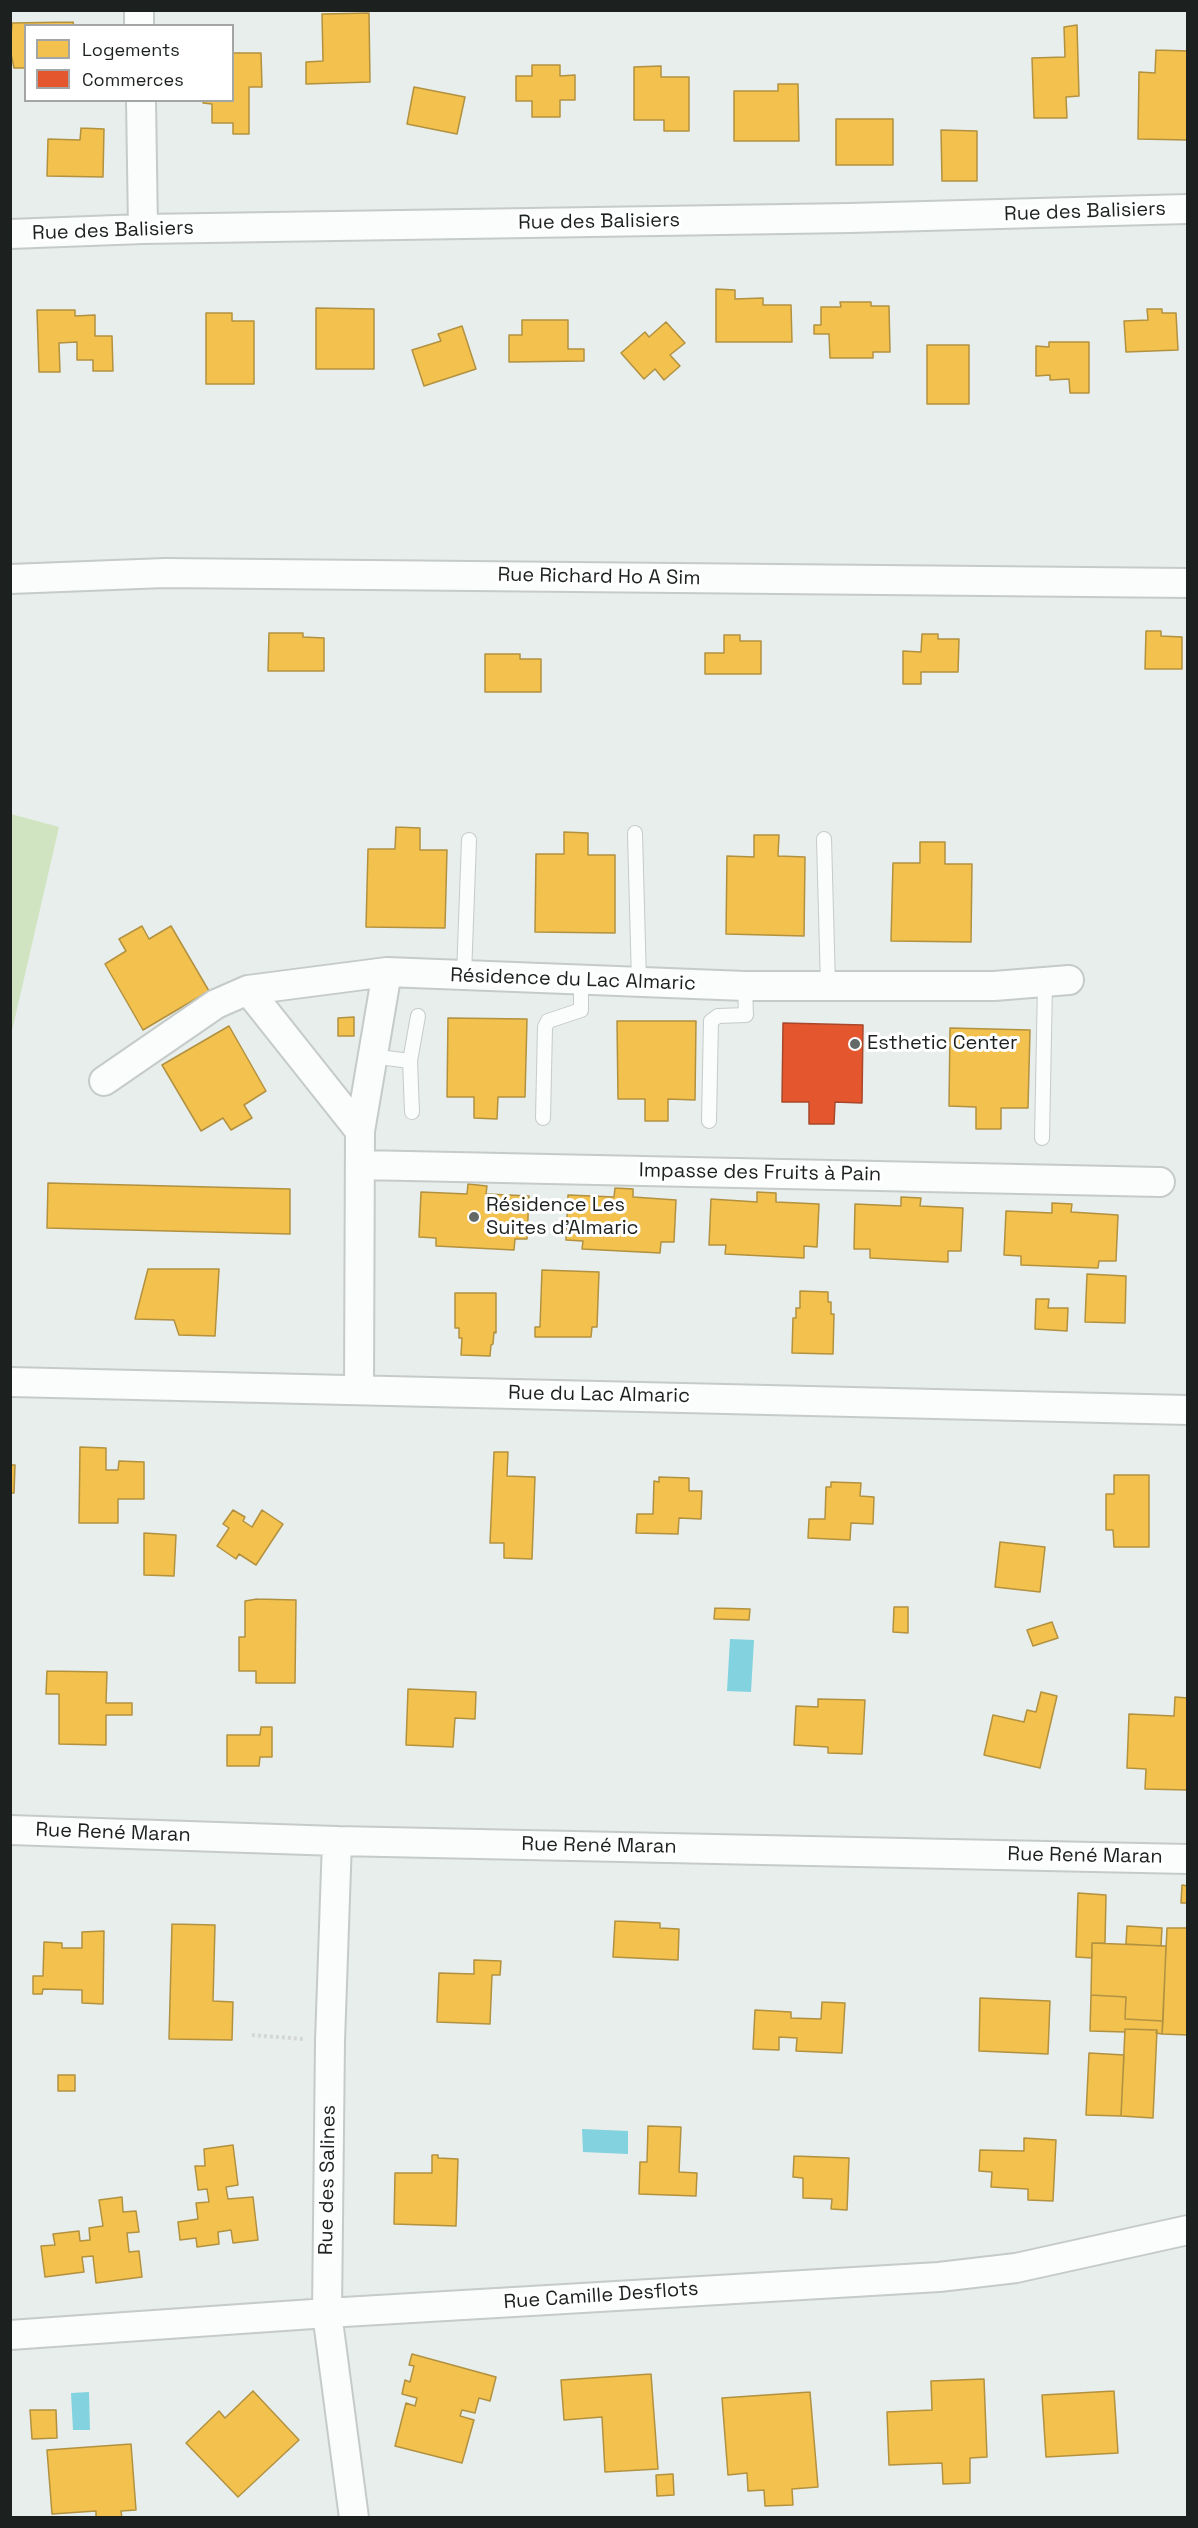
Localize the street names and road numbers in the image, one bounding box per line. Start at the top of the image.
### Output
street label: Rue des Balisiers [1004,197,1166,227]
street label: Rue des Balisiers [518,209,680,235]
street label: Rue des Balisiers [32,216,194,246]
street label: Rue Richard Ho A Sim [497,563,701,591]
street label: Résidence du Lac Almaric [450,964,696,996]
street label: Impasse des Fruits à Pain [639,1159,881,1187]
street label: Rue du Lac Almaric [508,1381,690,1409]
street label: Rue René Maran [35,1818,191,1848]
street label: Rue René Maran [521,1833,677,1859]
street label: Rue René Maran [1007,1843,1163,1869]
street label: Rue des Salines [315,2105,341,2255]
street label: Rue Camille Desflots [503,2277,699,2315]

